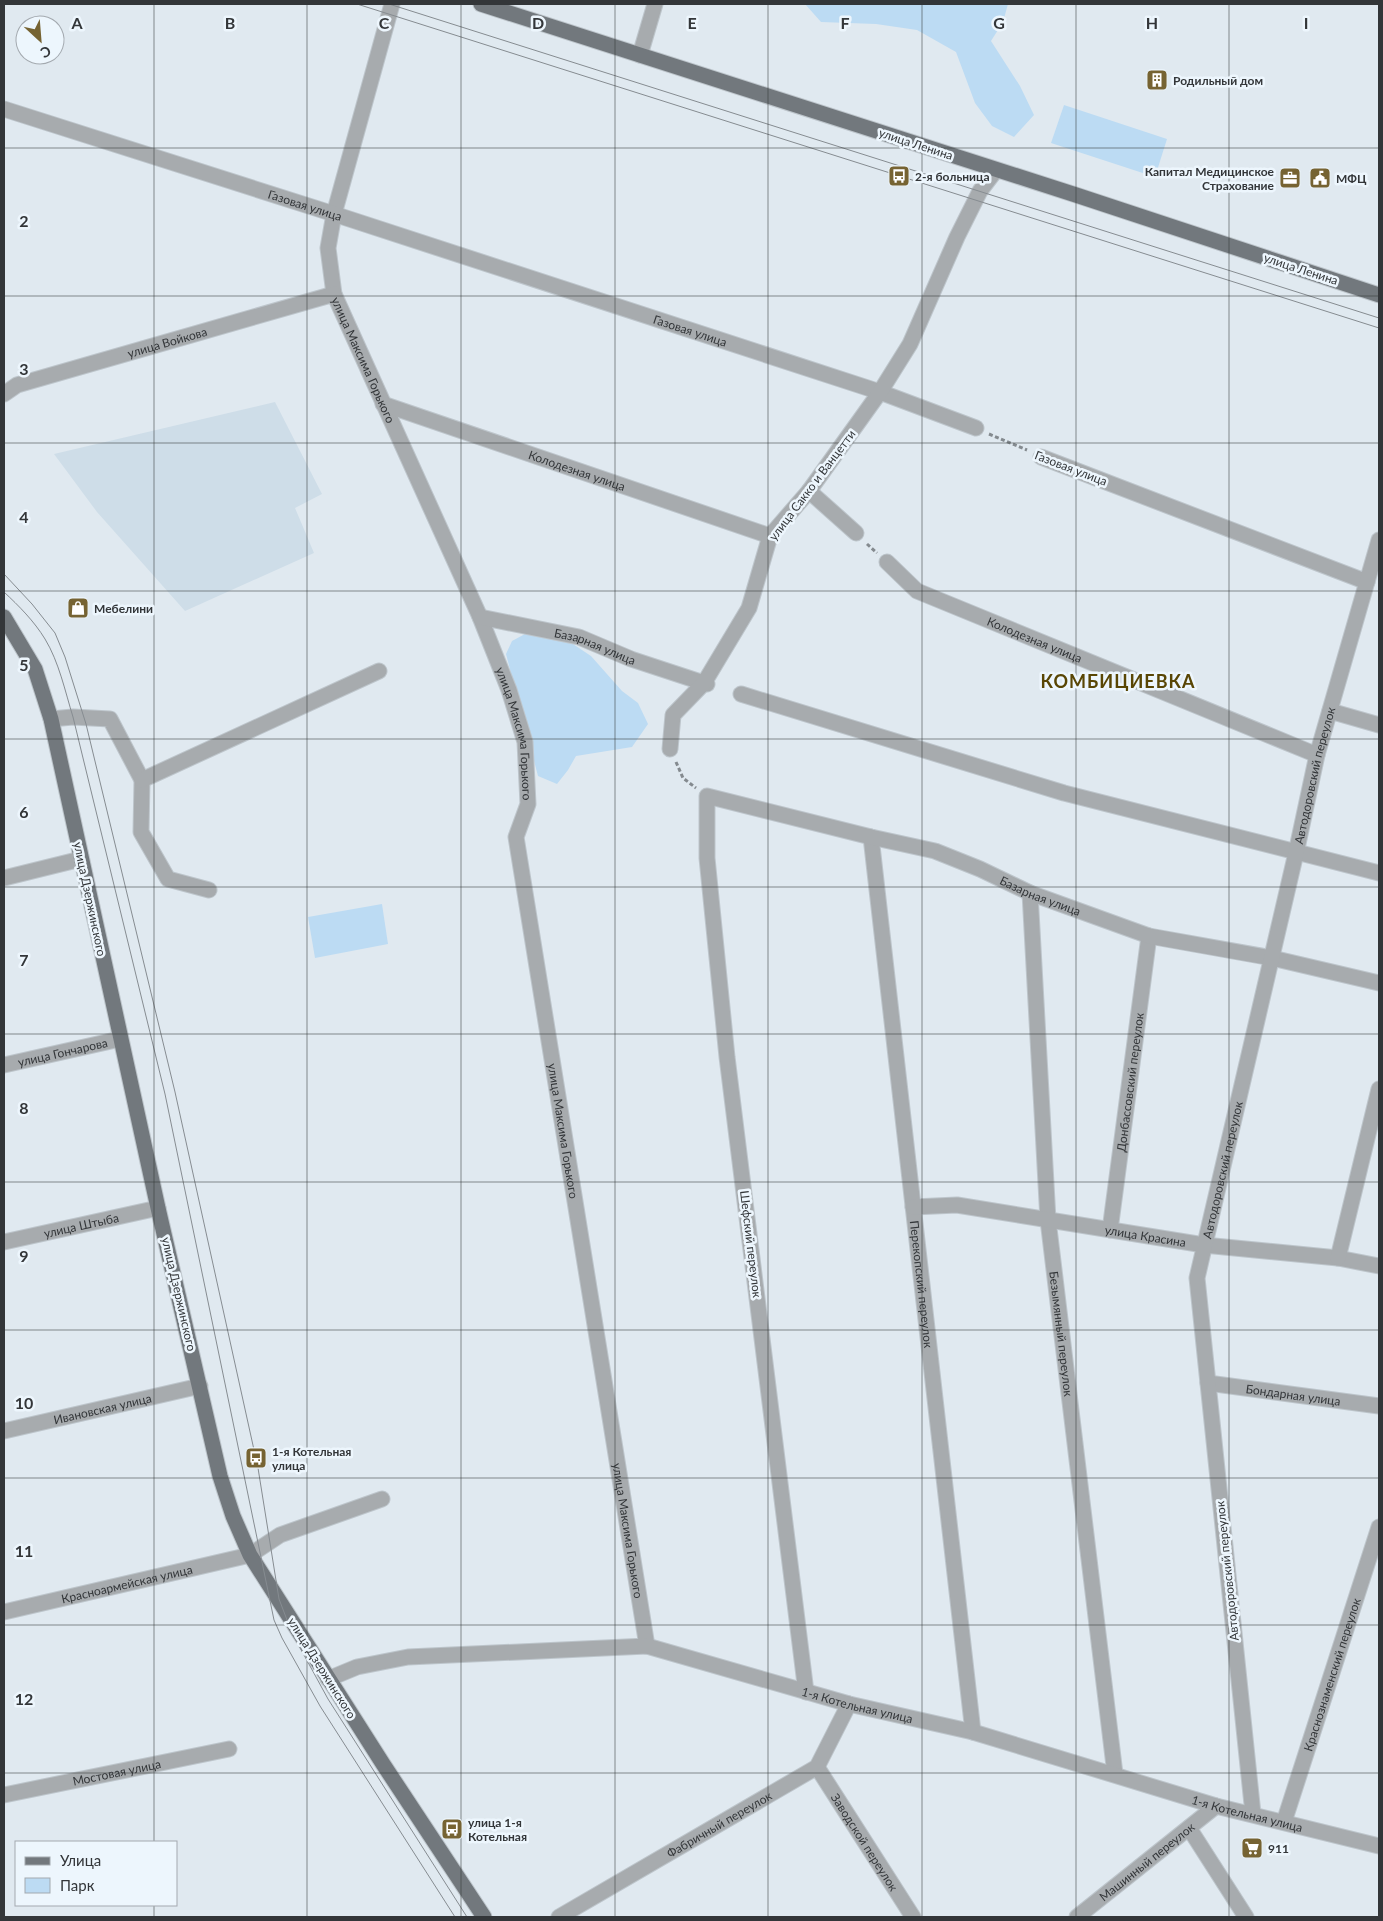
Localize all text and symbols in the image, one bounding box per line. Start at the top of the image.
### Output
text: A [70,13,83,32]
text: B [225,13,235,32]
text: C [379,13,390,32]
text: D [532,13,544,32]
text: E [687,13,697,32]
text: F [840,13,850,32]
text: G [993,13,1005,32]
text: H [1146,13,1158,32]
text: I [1304,13,1308,32]
north arrow [15,15,65,65]
text: С [37,42,54,62]
building icon: Родильный дом [1145,68,1169,92]
place label: Родильный дом [1173,73,1263,88]
street label: улица Ленина [877,125,955,163]
bus stop icon: 2-я больница [887,164,911,188]
place label: Капитал Медицинское Страхование [1145,164,1275,193]
office icon: Капитал Медицинское Страхование [1278,166,1302,190]
public building icon: МФЦ [1308,166,1332,190]
place label: 2-я больница [915,169,990,184]
place label: МФЦ [1336,171,1367,186]
street label: Газовая улица [266,186,344,224]
text: 2 [19,211,29,230]
street label: улица Ленина [1262,250,1340,288]
street label: улица Максима Горького [329,294,399,425]
street label: Газовая улица [652,311,729,349]
street label: улица Войкова [126,323,209,360]
text: 3 [19,359,29,378]
street label: улица Сакко и Ванцетти [765,427,859,543]
street label: Колодезная улица [527,447,627,494]
street label: Газовая улица [1033,447,1109,489]
text: 4 [19,507,29,526]
shop icon: Мебелини [66,596,90,620]
place label: Мебелини [94,601,153,616]
street label: Колодезная улица [985,613,1085,665]
street label: Базарная улица [553,625,638,668]
text: 5 [19,655,29,674]
street label: улица Максима Горького [493,665,535,801]
district label: КОМБИЦИЕВКА [1040,670,1196,692]
street label: Автодоровский переулок [1291,704,1338,845]
text: 6 [19,802,29,821]
street label: улица Дзержинского [71,840,109,958]
street label: Базарная улица [998,872,1083,918]
text: 7 [19,950,29,969]
street label: Донбассовский переулок [1113,1011,1146,1153]
street label: улица Гончарова [16,1035,109,1069]
street label: улица Максима Горького [545,1062,582,1200]
text: 8 [19,1098,29,1117]
street label: Автодоровский переулок [1199,1099,1246,1240]
street label: Шефский переулок [737,1189,765,1299]
street label: улица Штыба [42,1209,120,1241]
street label: Перекопский переулок [907,1220,937,1349]
street label: улица Красина [1104,1222,1187,1249]
street label: улица Дзержинского [159,1236,199,1353]
text: 9 [19,1246,29,1265]
street label: Безымянный переулок [1047,1270,1077,1398]
street label: Бондарная улица [1245,1381,1342,1408]
street label: Ивановская улица [52,1390,153,1427]
text: 10 [15,1393,33,1412]
place label: 1-я Котельная улица [272,1444,351,1473]
bus stop icon: 1-я Котельная улица [244,1446,268,1470]
street label: улица Максима Горького [610,1462,647,1600]
street label: Автодоровский переулок [1212,1500,1242,1642]
text: 11 [15,1541,33,1560]
street label: Красноармейская улица [60,1561,194,1606]
street label: Краснознаменский переулок [1300,1595,1363,1753]
street label: улица Дзержинского [285,1615,359,1722]
street label: 1-я Котельная улица [800,1683,914,1726]
text: 12 [15,1689,33,1708]
street label: Мостовая улица [71,1756,162,1788]
street label: Фабричный переулок [664,1787,775,1860]
street label: Заводской переулок [828,1790,902,1894]
street label: 1-я Котельная улица [1190,1792,1304,1835]
place label: улица 1-я Котельная [468,1815,527,1844]
bus stop icon: улица 1-я Котельная [440,1817,464,1841]
street label: Машинный переулок [1096,1818,1198,1904]
supermarket icon: 911 [1240,1836,1264,1860]
legend [15,1841,178,1906]
place label: 911 [1268,1841,1289,1856]
text: Улица [60,1851,101,1869]
text: Парк [60,1876,95,1894]

